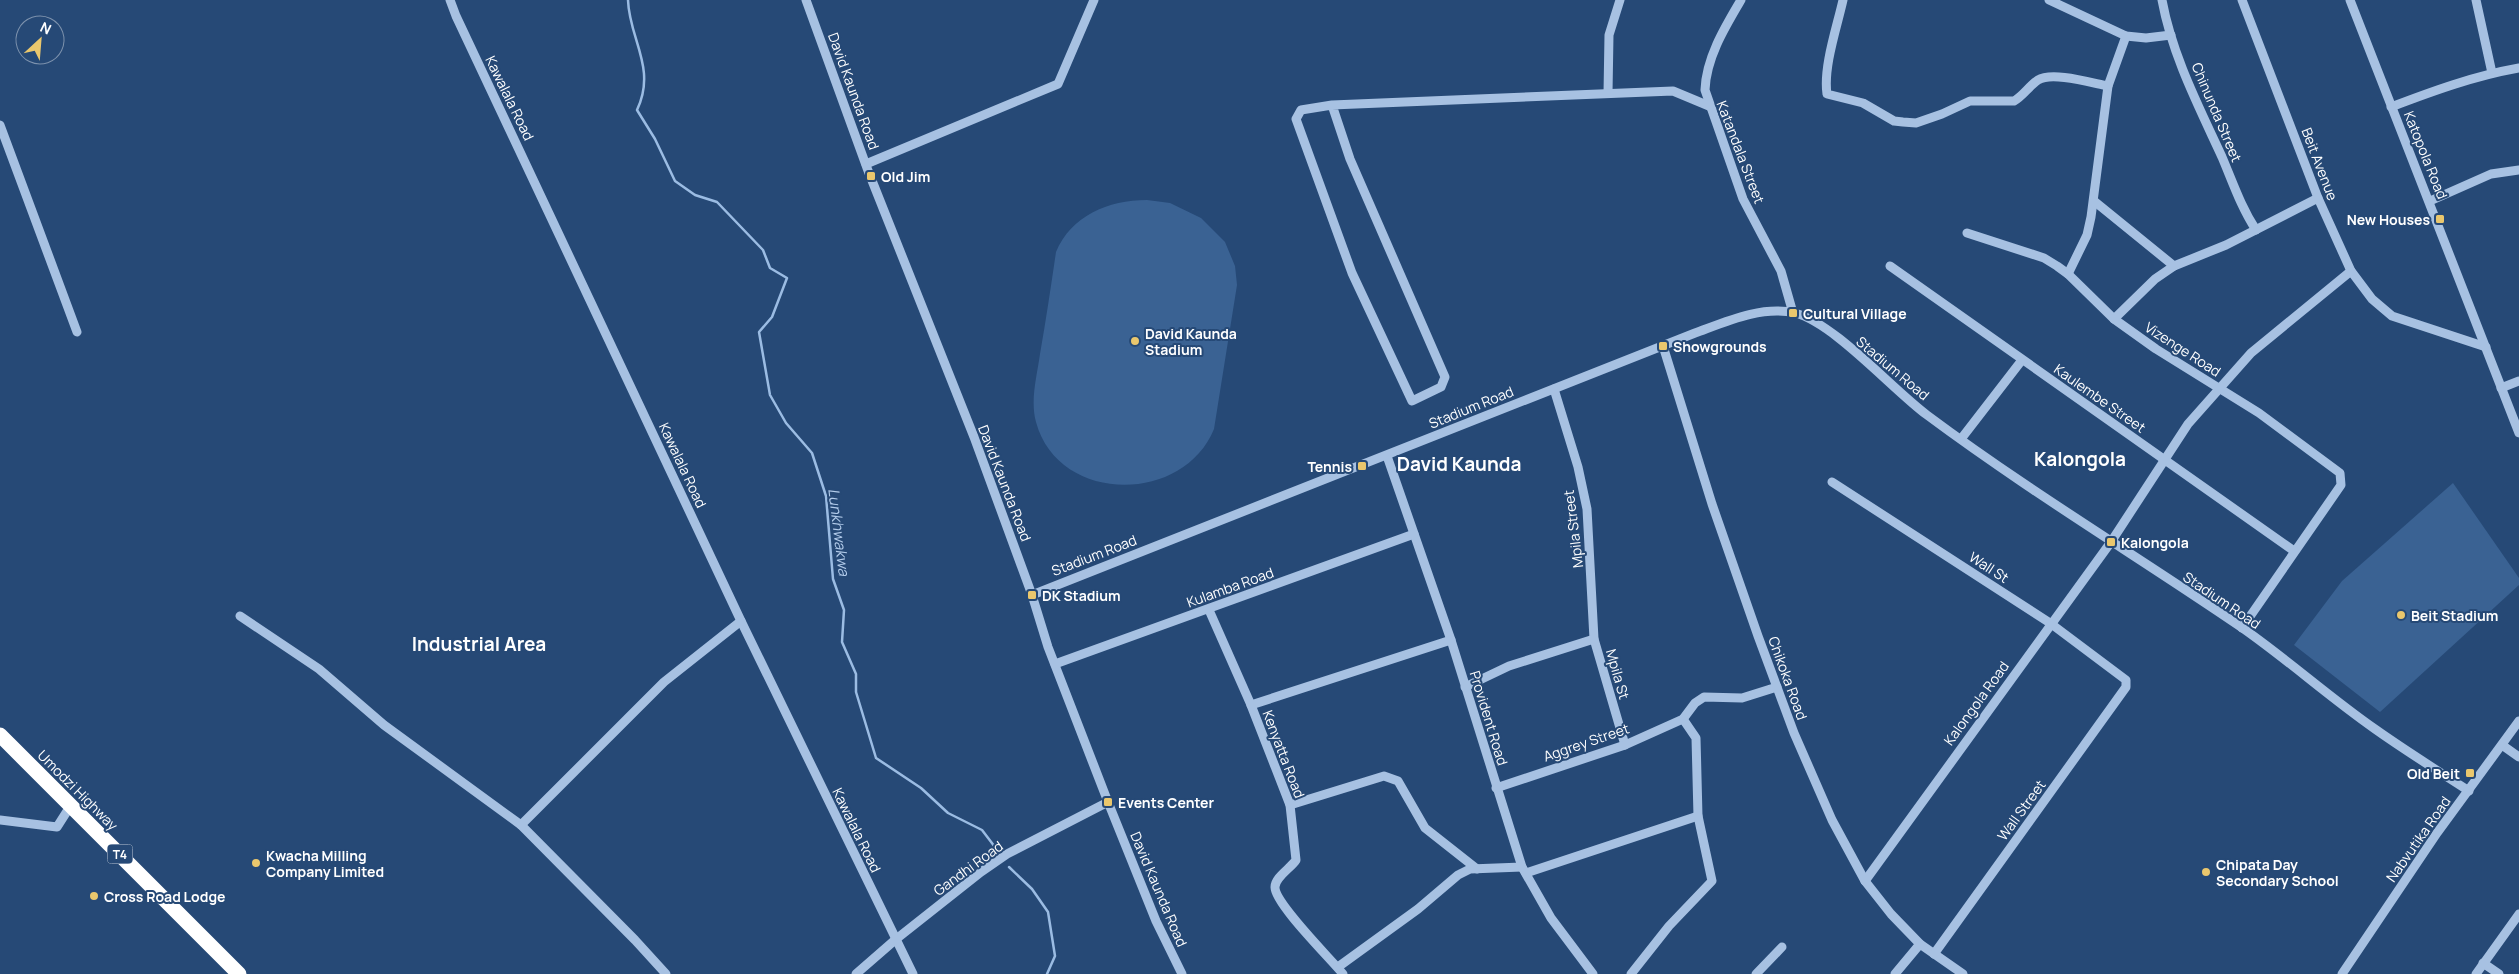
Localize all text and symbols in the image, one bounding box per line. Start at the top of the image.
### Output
north arrow [15,15,65,65]
text: N [37,17,55,39]
street label: David Kaunda Road [824,30,884,152]
street label: Kawalala Road [481,52,539,144]
street label: Chinunda Street [2187,59,2247,165]
street label: Katandala Street [1713,98,1769,207]
street label: Katopola Road [2400,108,2452,202]
street label: Beit Avenue [2297,125,2343,203]
place label: Old Jim [881,167,930,186]
marker: Old Jim [865,170,877,182]
place label: New Houses [2347,210,2430,229]
marker: New Houses [2434,213,2446,225]
place label: Cultural Village [1803,304,1907,323]
marker: Cultural Village [1787,307,1799,319]
street label: Vizenge Road [2141,317,2225,381]
place label: David Kaunda Stadium [1145,324,1237,359]
street label: Stadium Road [1853,332,1933,404]
marker: David Kaunda Stadium [1129,335,1141,347]
place label: Showgrounds [1673,337,1767,356]
marker: Showgrounds [1657,340,1669,352]
street label: Kaulembe Street [2050,359,2150,437]
street label: Stadium Road [1426,381,1516,433]
street label: Kawalala Road [655,419,711,511]
street label: David Kaunda Road [974,422,1036,544]
district label: Kalongola [2034,446,2126,472]
district label: David Kaunda [1397,451,1521,477]
place label: Tennis [1307,457,1352,476]
marker: Tennis [1356,460,1368,472]
water label: Lunkhwakwa [823,487,855,578]
street label: Mpila Street [1559,489,1587,569]
street label: Stadium Road [1049,530,1139,580]
place label: Kalongola [2121,533,2189,552]
marker: Kalongola [2105,536,2117,548]
street label: Wall St [1965,547,2013,587]
street label: Kulamba Road [1184,562,1276,612]
street label: Stadium Road [2179,567,2265,633]
place label: DK Stadium [1042,586,1121,605]
marker: DK Stadium [1026,589,1038,601]
place label: Beit Stadium [2411,606,2498,625]
marker: Beit Stadium [2395,609,2407,621]
district label: Industrial Area [412,631,546,657]
street label: Chikoka Road [1764,634,1812,722]
street label: Mpila St [1602,647,1634,702]
street label: Kalongola Road [1939,657,2013,749]
street label: Provident Road [1466,668,1512,768]
street label: Kenyatta Road [1259,707,1309,801]
street label: Aggrey Street [1540,718,1632,766]
street label: Umodzi Highway [34,746,123,835]
place label: Old Beit [2407,764,2460,783]
marker: Old Beit [2464,767,2476,779]
street label: Wall Street [1993,776,2050,844]
street label: Kawalala Road [828,784,886,876]
street label: Nabvutika Road [2381,792,2455,886]
place label: Events Center [1118,793,1214,812]
marker: Events Center [1102,796,1114,808]
street label: David Kaunda Road [1126,829,1192,949]
street label: Gandhi Road [929,836,1007,900]
road number: T4 [108,844,132,864]
place label: Kwacha Milling Company Limited [266,846,384,881]
place label: Chipata Day Secondary School [2216,855,2339,890]
marker: Kwacha Milling Company Limited [250,857,262,869]
marker: Chipata Day Secondary School [2200,866,2212,878]
place label: Cross Road Lodge [104,887,225,906]
marker: Cross Road Lodge [88,890,100,902]

